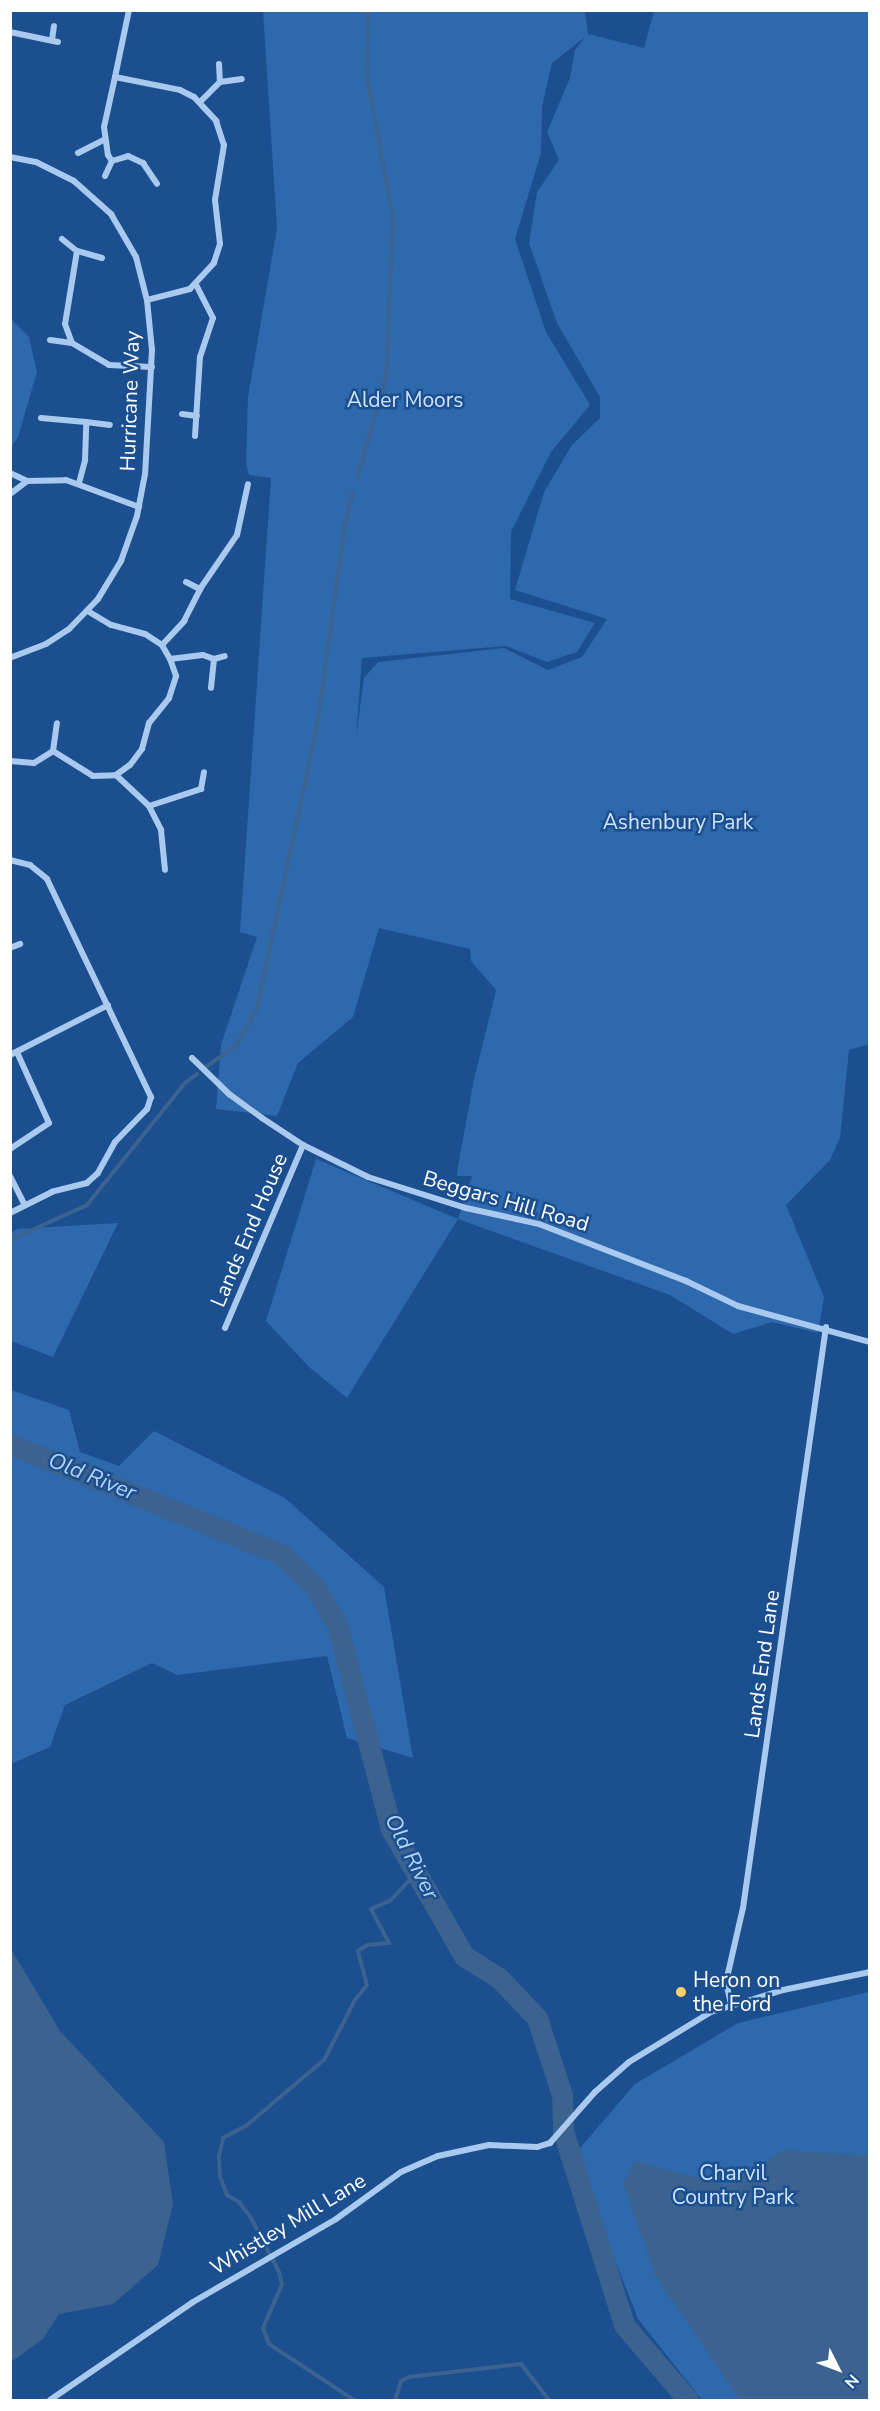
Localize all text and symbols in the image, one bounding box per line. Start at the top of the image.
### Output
street label: Hurricane Way [115,330,145,472]
park label: Alder Moors [347,387,463,413]
park label: Ashenbury Park [603,809,753,835]
street label: Lands End House [205,1149,293,1311]
street label: Beggars Hill Road [420,1165,592,1237]
water label: Old River [44,1447,140,1507]
street label: Lands End Lane [739,1588,785,1740]
water label: Old River [378,1810,444,1904]
place label: Heron on the Ford [693,1967,780,2017]
marker: Heron on the Ford [674,1985,688,1999]
park label: Charvil Country Park [672,2160,794,2210]
street label: Whistley Mill Lane [206,2168,370,2280]
north arrow [808,2339,868,2399]
text: N [839,2369,864,2393]

